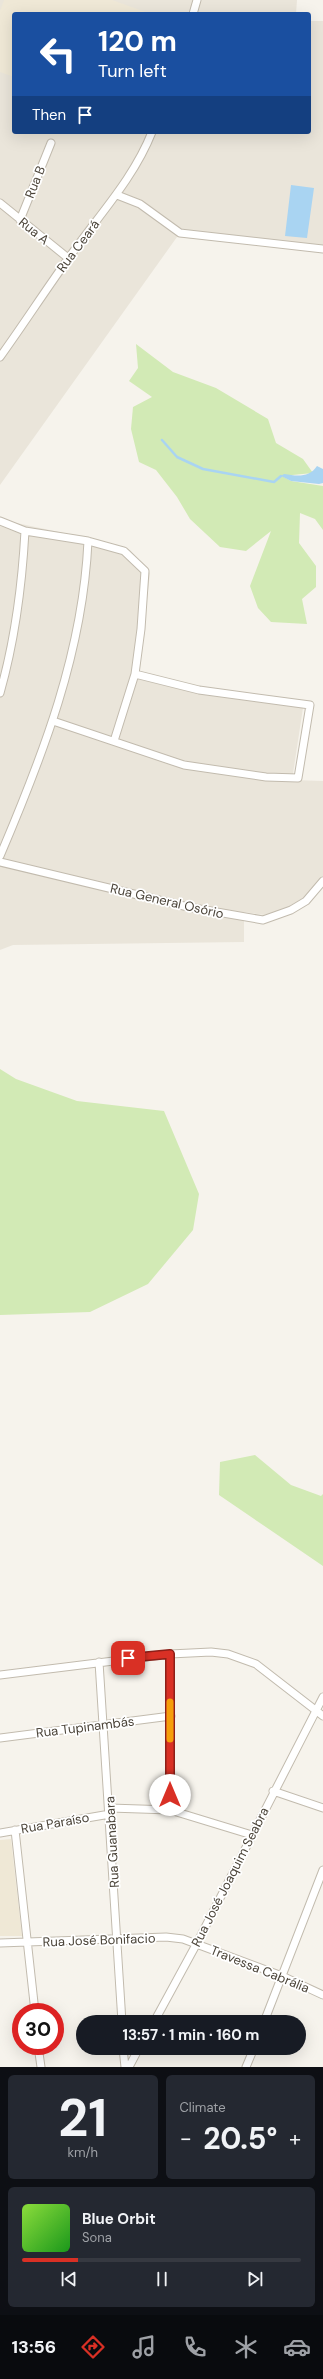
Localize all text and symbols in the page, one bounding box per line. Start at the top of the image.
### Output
text: 120 m [98,23,177,60]
icon: left [32,28,84,80]
text: Turn left [98,59,167,83]
icon: arrive [74,104,96,126]
text: Then [32,105,66,125]
street label: Rua B [21,163,49,201]
street label: Rua A [15,214,53,249]
street label: Rua Ceará [53,216,103,276]
street label: Rua General Osório [109,880,226,922]
pin [111,1641,145,1675]
icon: arrive [117,1647,139,1669]
street label: Rua Tupinambás [35,1713,135,1741]
position arrow [149,1774,191,1816]
street label: Rua Guanabara [101,1796,123,1888]
street label: Rua José Joaquim Seabra [187,1804,273,1950]
street label: Rua Paraíso [20,1809,91,1837]
street label: Rua José Bonifacio [42,1930,156,1950]
street label: Travessa Cabrália [208,1941,312,1997]
speed limit sign: 30 [12,2003,64,2055]
text: 13:57 · 1 min · 160 m [123,2025,259,2045]
text: 21 [58,2084,107,2152]
text: Climate [180,2099,226,2116]
text: 20.5° [203,2119,277,2158]
text: − [180,2124,192,2153]
text: + [289,2124,301,2153]
text: km/h [67,2144,98,2161]
text: Blue Orbit [82,2209,156,2229]
text: Sona [82,2229,112,2246]
icon: previous [58,2268,80,2290]
icon: pause [151,2268,173,2290]
icon: next [244,2268,266,2290]
icon: directions [79,2333,107,2361]
icon: music [130,2333,158,2361]
icon: phone [181,2333,209,2361]
icon: climate [232,2333,260,2361]
icon: car [283,2333,311,2361]
text: 13:56 [12,2335,56,2359]

